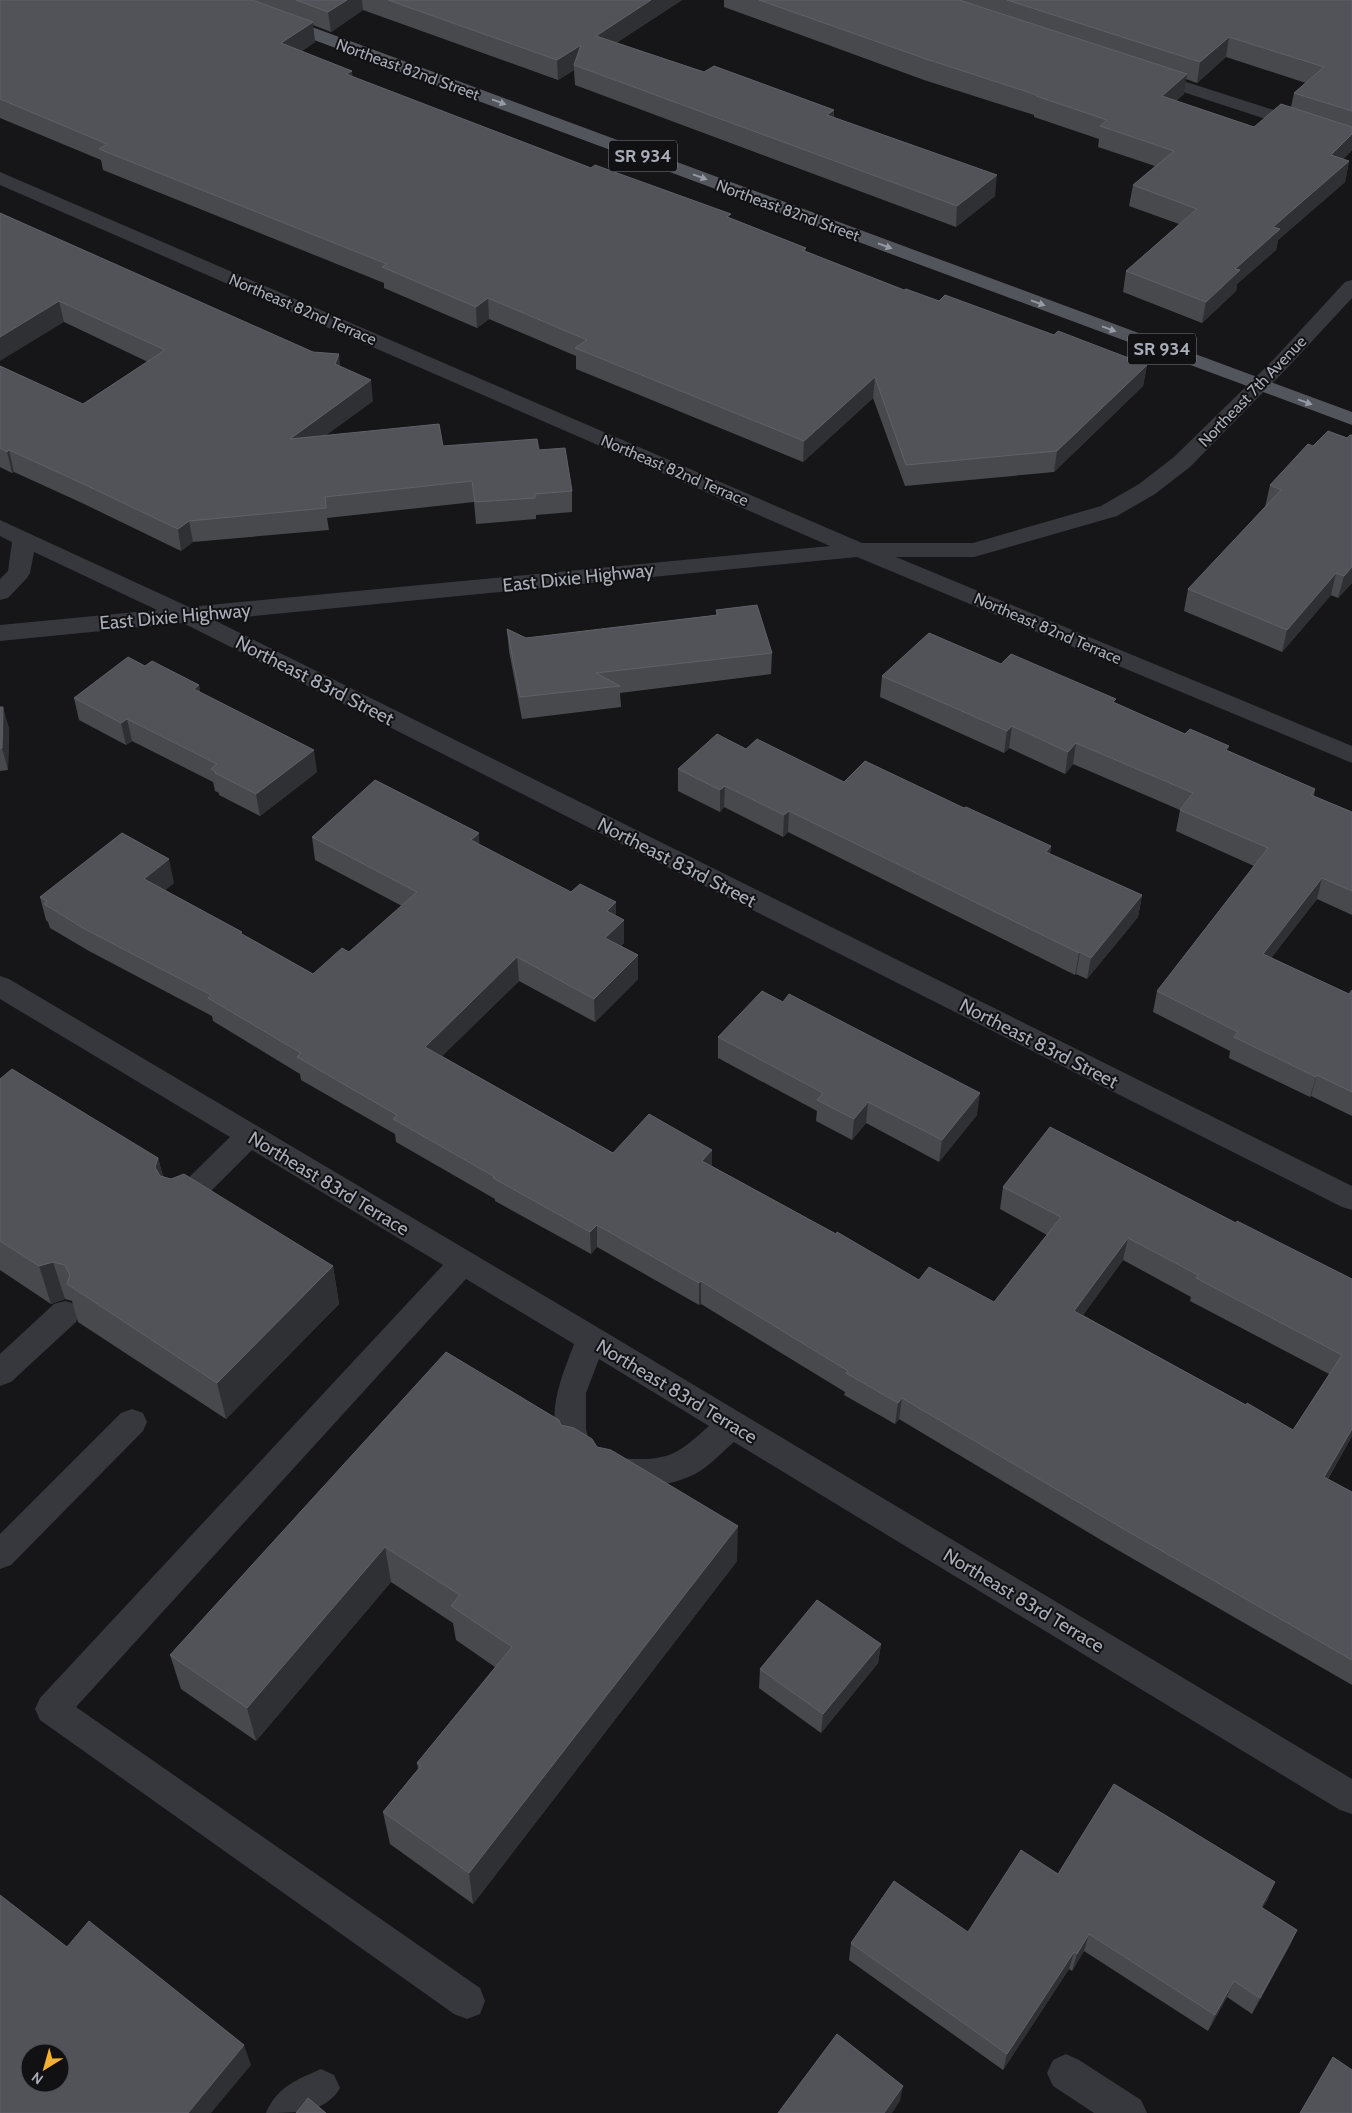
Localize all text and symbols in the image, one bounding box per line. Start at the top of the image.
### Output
street label: Northeast 82nd Street [334,35,483,104]
one-way arrow [491,99,506,106]
road number: SR 934 [609,140,677,172]
one-way arrow [693,173,708,181]
street label: Northeast 82nd Street [714,176,863,245]
one-way arrow [878,242,893,250]
street label: Northeast 82nd Terrace [226,270,379,349]
one-way arrow [1030,300,1045,307]
one-way arrow [1102,325,1117,333]
street label: Northeast 7th Avenue [1195,332,1310,451]
road number: SR 934 [1128,334,1196,364]
one-way arrow [1298,399,1313,406]
street label: Northeast 82nd Terrace [598,431,751,510]
street label: East Dixie Highway [501,558,655,597]
street label: Northeast 82nd Terrace [971,589,1124,668]
street label: East Dixie Highway [98,598,252,635]
street label: Northeast 83rd Street [232,631,398,731]
street label: Northeast 83rd Street [594,813,760,913]
street label: Northeast 83rd Street [956,994,1122,1094]
street label: Northeast 83rd Terrace [244,1126,414,1241]
street label: Northeast 83rd Terrace [592,1334,762,1449]
street label: Northeast 83rd Terrace [939,1543,1109,1658]
north arrow [20,2043,70,2093]
text: N [28,2068,47,2089]

